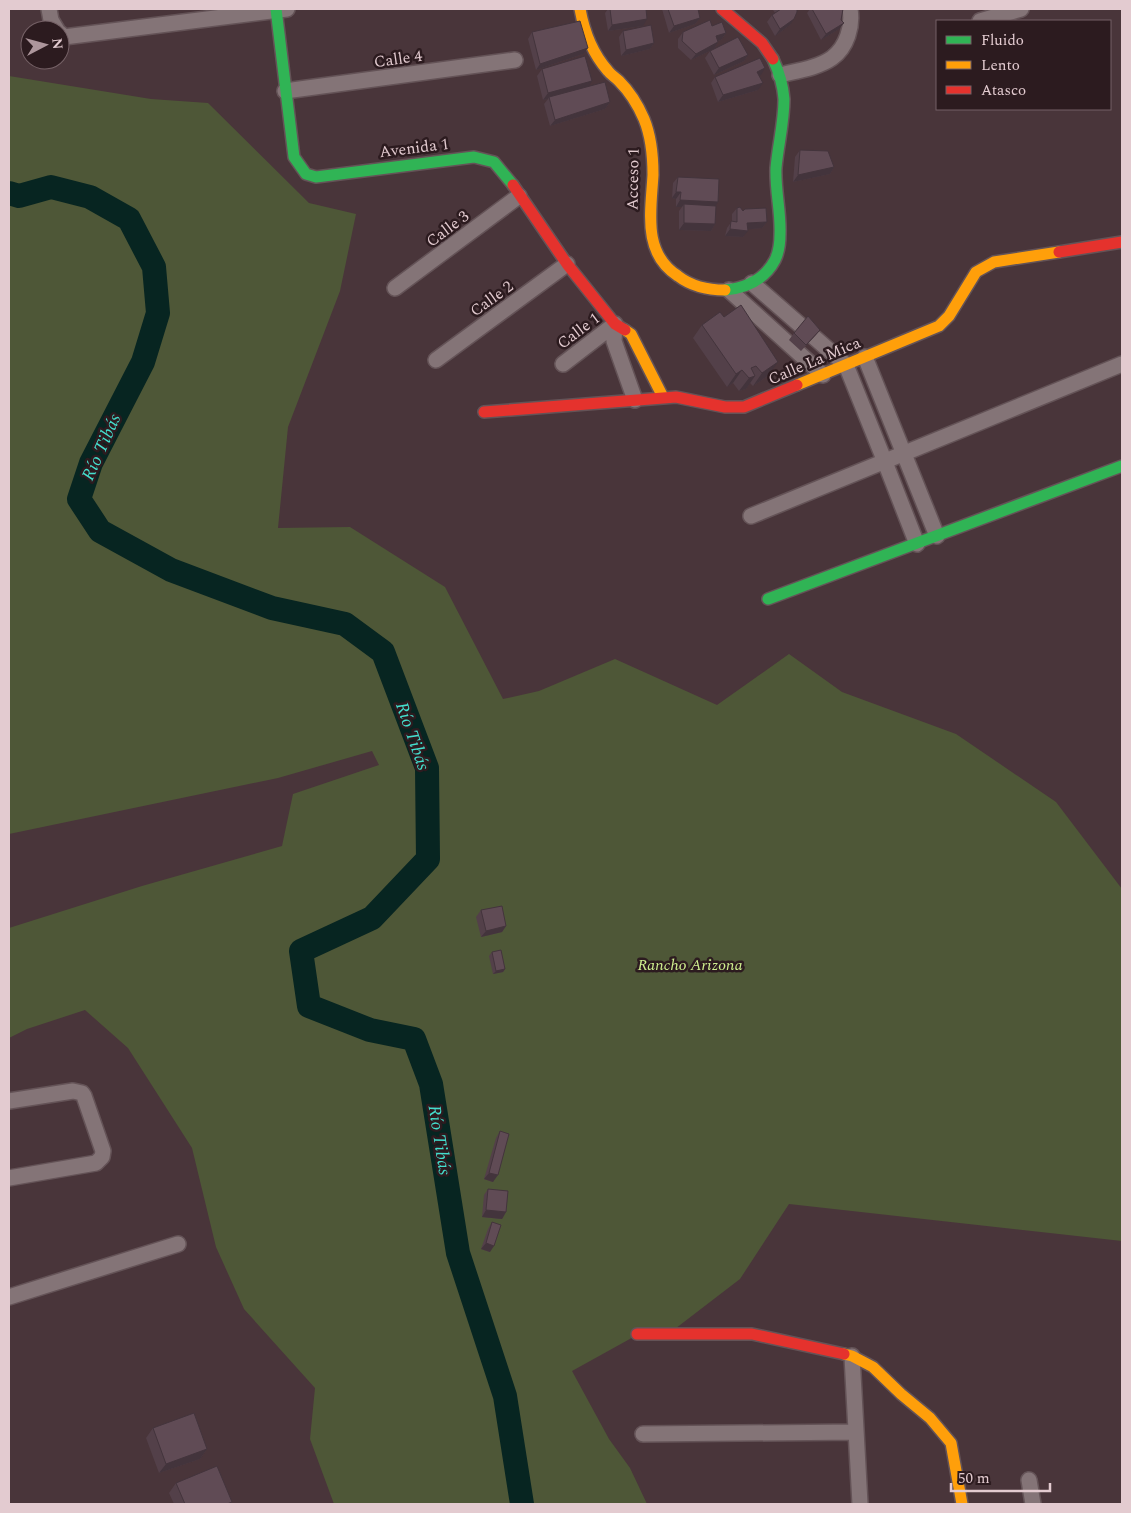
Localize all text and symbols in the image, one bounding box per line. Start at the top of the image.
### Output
north arrow [20,20,70,70]
legend [936,20,1111,110]
text: Fluido [981,29,1024,52]
text: N [46,37,68,50]
street label: Calle 4 [372,44,424,74]
text: Lento [981,54,1020,77]
text: Atasco [981,79,1026,102]
street label: Avenida 1 [378,132,450,164]
street label: Acceso 1 [620,148,646,210]
street label: Calle 3 [421,205,474,253]
street label: Calle 2 [465,275,518,323]
street label: Calle 1 [552,307,605,355]
street label: Calle La Mica [764,331,864,391]
water label: Río Tibás [75,409,128,485]
water label: Río Tibás [388,698,437,775]
park label: Rancho Arizona [637,953,743,977]
water label: Río Tibás [421,1103,458,1178]
scale bar [951,1460,1050,1492]
text: 50 m [958,1467,990,1490]

